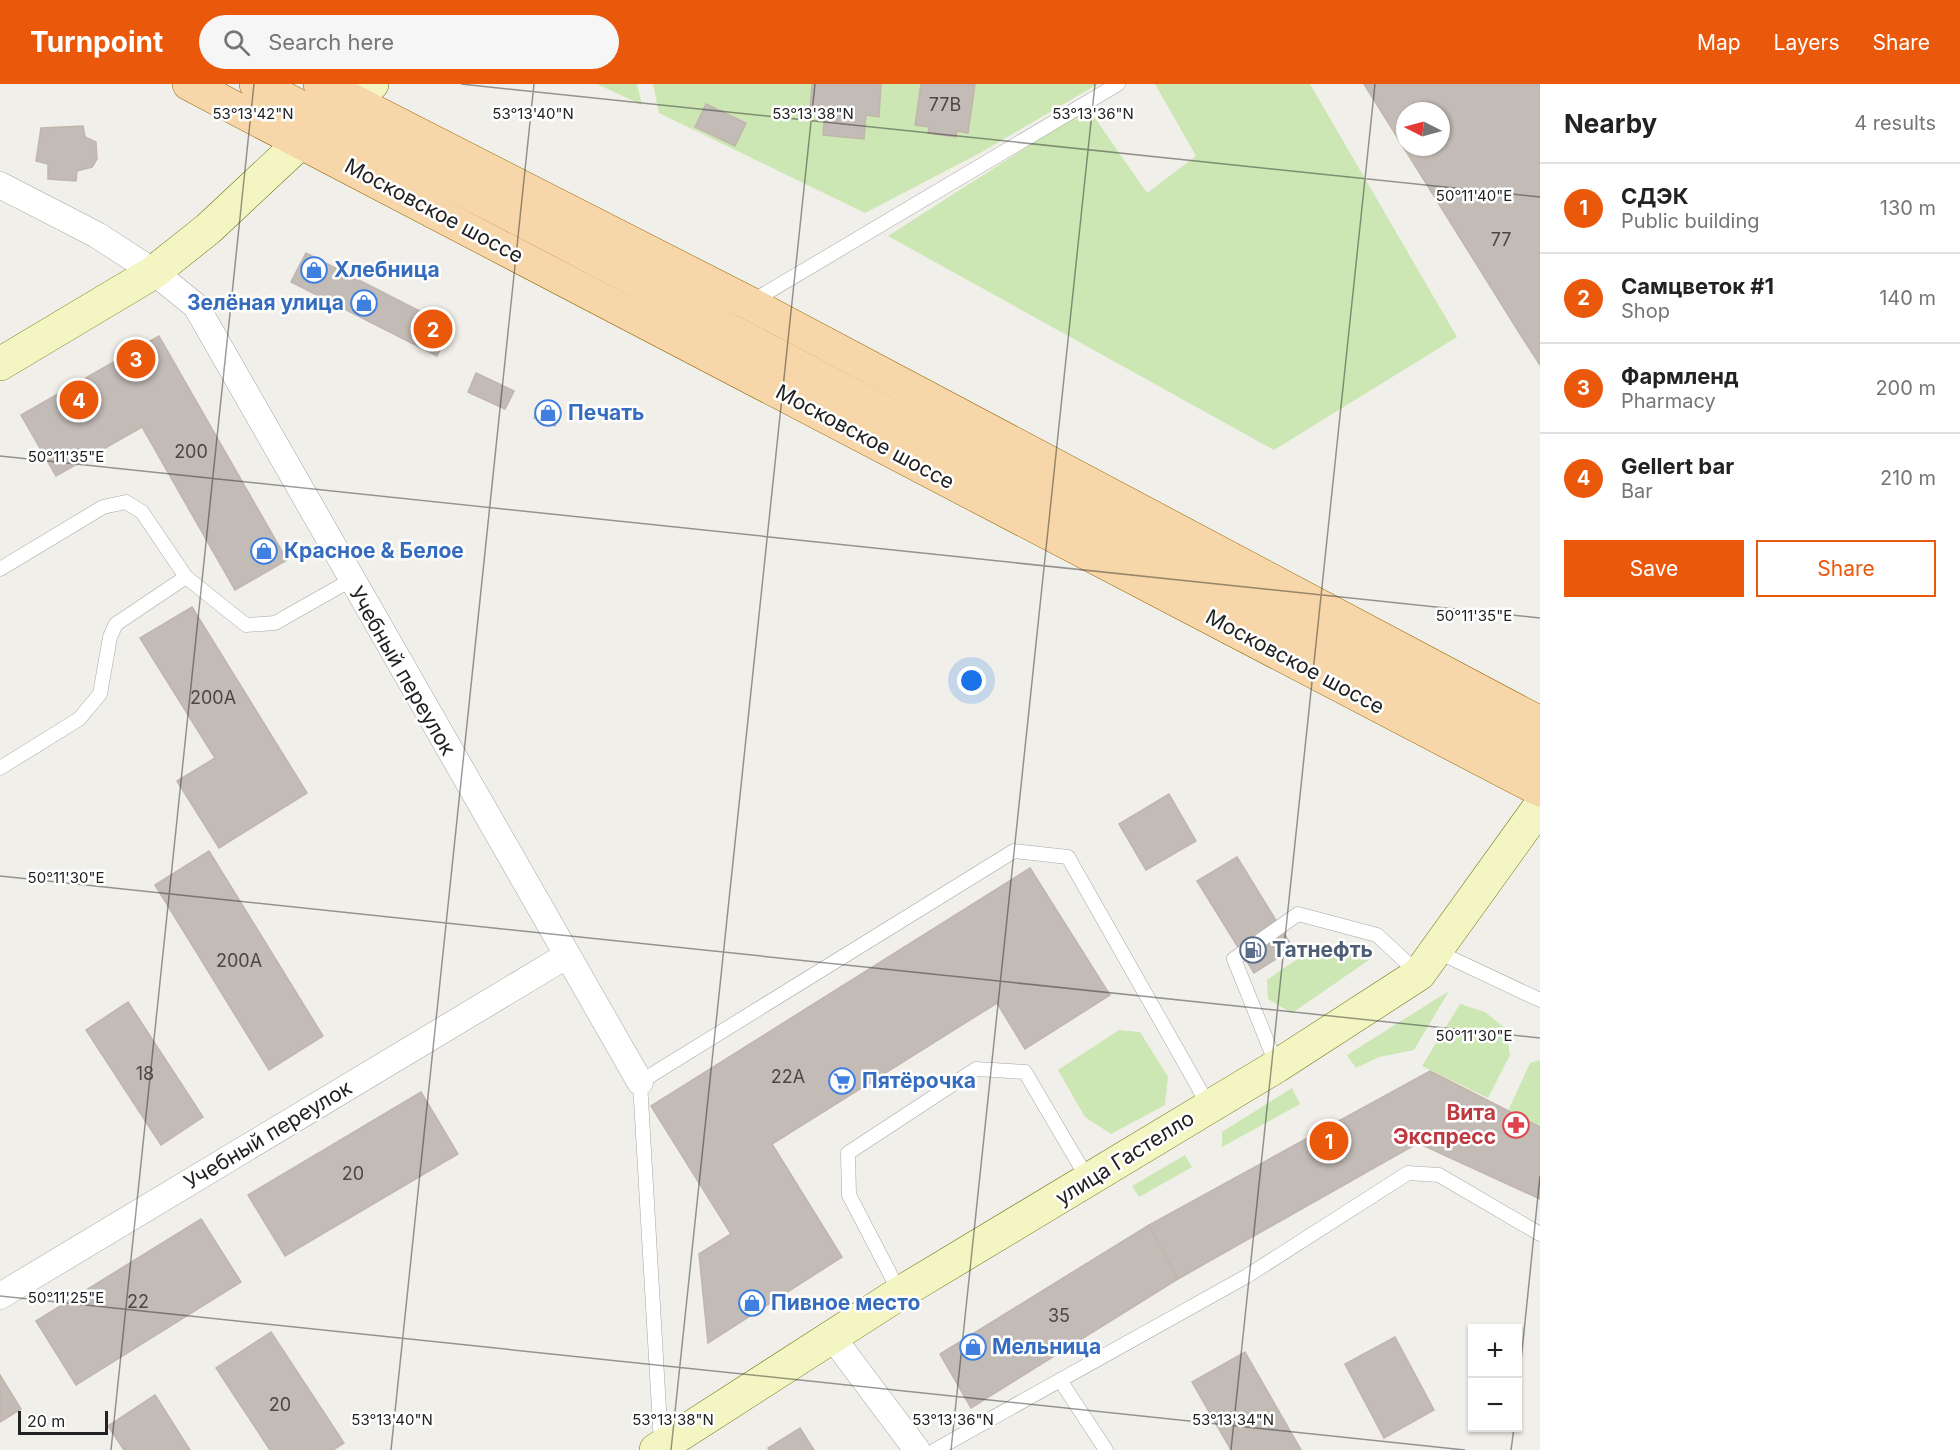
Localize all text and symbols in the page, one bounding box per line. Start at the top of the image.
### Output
search box [199,15,619,69]
text: Turnpoint [30,25,163,59]
icon: search [220,26,253,59]
text: Search here [268,29,394,55]
text: Map [1697,30,1741,55]
text: Layers [1774,30,1840,55]
text: Share [1873,30,1930,55]
house number: 77В [929,94,961,115]
north arrow [1396,102,1450,156]
text: 53°13'42"N [212,104,294,123]
text: 53°13'40"N [492,104,574,123]
text: 53°13'38"N [772,104,854,123]
text: 53°13'36"N [1052,104,1134,123]
text: Nearby [1564,108,1657,139]
text: 4 results [1854,111,1936,135]
street label: Московское шоссе [341,153,528,268]
text: СДЭК [1621,183,1688,209]
text: 50°11'40"E [1436,186,1512,205]
text: 1 [1579,196,1588,220]
text: 130 m [1880,196,1936,220]
text: Public building [1621,209,1760,233]
house number: 77 [1491,229,1511,250]
shop icon: Хлебница [299,255,329,285]
place label: Хлебница [334,257,440,282]
text: Самцветок #1 [1621,273,1774,299]
text: 2 [1577,286,1590,310]
text: 140 m [1879,286,1936,310]
shop icon: Зелёная улица [349,288,379,318]
place label: Зелёная улица [187,290,344,315]
text: Shop [1621,299,1670,323]
pin: 2 [414,306,452,352]
pin: 3 [116,336,156,382]
text: Фармленд [1621,363,1739,389]
text: 3 [1577,376,1590,400]
text: 200 m [1875,376,1936,400]
pin: 4 [60,378,98,422]
street label: Московское шоссе [772,379,959,494]
text: Pharmacy [1621,389,1716,413]
shop icon: Печать [533,398,563,428]
place label: Печать [568,400,644,425]
house number: 200 [174,441,208,462]
text: 50°11'35"E [28,447,104,466]
text: Gellert bar [1621,453,1734,479]
text: 4 [1577,466,1590,490]
text: 210 m [1880,466,1936,490]
text: Bar [1621,479,1653,503]
shop icon: Красное & Белое [249,536,279,566]
place label: Красное & Белое [284,538,464,563]
button: Save [1564,540,1744,597]
button: Share [1756,540,1936,597]
street label: Учебный переулок [344,582,461,760]
street label: Московское шоссе [1202,604,1389,719]
text: 50°11'35"E [1436,606,1512,625]
your location [957,666,986,695]
house number: 200А [190,687,236,708]
text: 50°11'30"E [28,868,104,887]
fuel station icon: Татнефть [1238,935,1268,965]
place label: Татнефть [1272,937,1373,962]
house number: 200А [216,950,262,971]
text: 50°11'30"E [1436,1026,1512,1045]
house number: 18 [136,1063,154,1084]
house number: 22А [771,1066,805,1087]
supermarket icon: Пятёрочка [827,1066,857,1096]
place label: Пятёрочка [862,1068,976,1093]
street label: Учебный переулок [179,1074,357,1194]
place label: Вита Экспресс [1393,1100,1496,1149]
street label: улица Гастелло [1051,1105,1199,1210]
pharmacy icon: Вита Экспресс [1501,1110,1531,1140]
pin: 1 [1310,1118,1348,1164]
house number: 20 [342,1163,364,1184]
text: 50°11'25"E [28,1288,104,1307]
shop icon: Пивное место [737,1288,767,1318]
place label: Пивное место [771,1290,920,1315]
house number: 22 [127,1291,149,1312]
house number: 35 [1048,1305,1070,1326]
map controls [1468,1324,1522,1432]
button: + [1468,1324,1522,1378]
shop icon: Мельница [958,1332,988,1362]
place label: Мельница [992,1334,1101,1359]
button: − [1468,1378,1522,1432]
house number: 20 [269,1394,291,1415]
scale bar [18,1408,108,1436]
text: 53°13'40"N [351,1410,433,1429]
text: 53°13'38"N [632,1410,714,1429]
text: 53°13'36"N [912,1410,994,1429]
text: 53°13'34"N [1192,1410,1274,1429]
text: 20 m [27,1411,65,1431]

